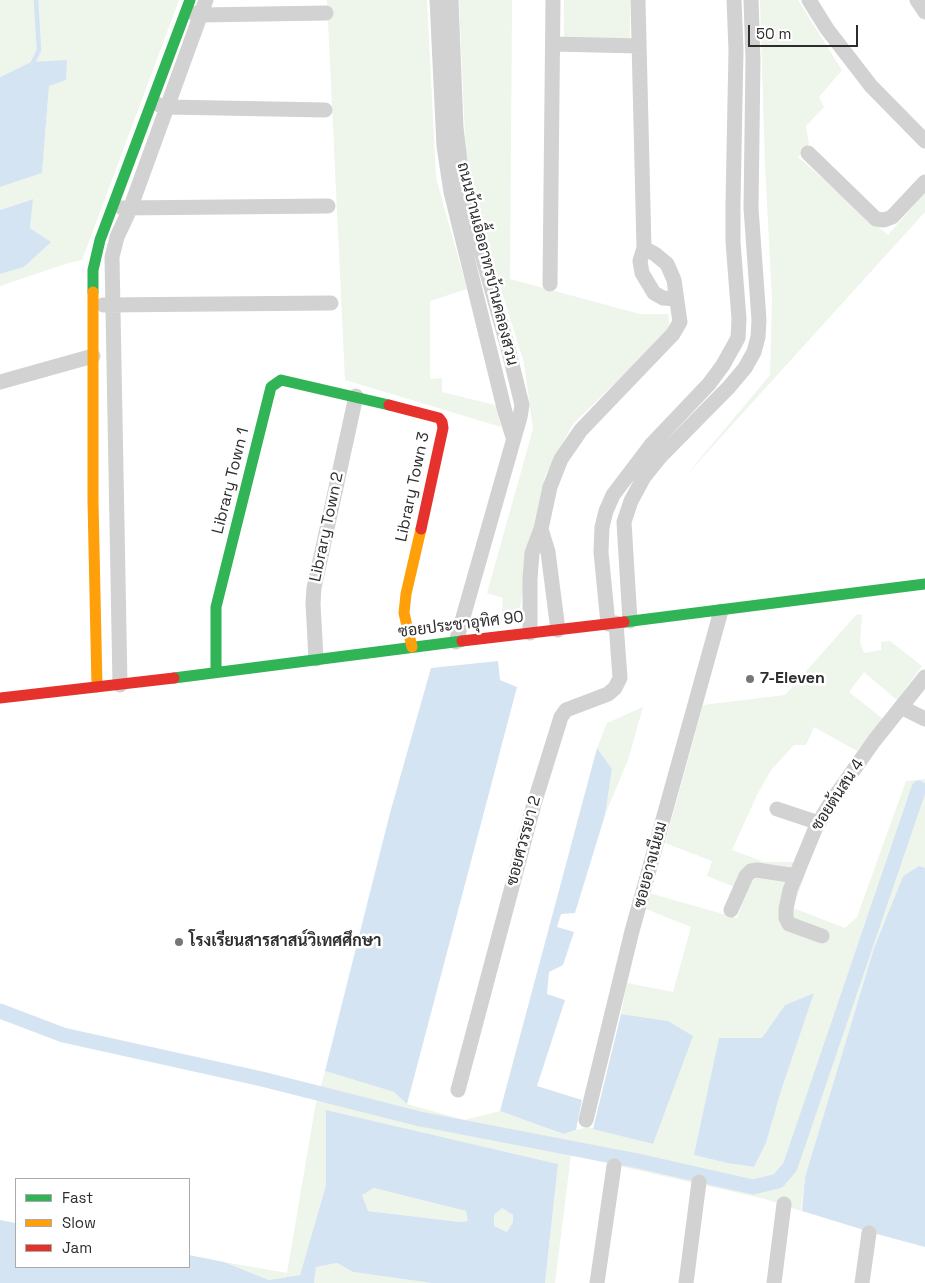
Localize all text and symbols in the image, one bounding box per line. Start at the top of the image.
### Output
scale bar [750,15,860,47]
text: 50 m [756,24,791,43]
street label: ถนนบ้านเอื้ออาทรบ้านคลองสวน [452,160,522,368]
street label: Library Town 1 [209,426,253,536]
street label: Library Town 3 [392,430,434,544]
street label: Library Town 2 [306,470,348,584]
street label: ซอยประชาอุทิศ 90 [397,608,525,642]
place label: 7-Eleven [760,669,825,689]
marker: 7-Eleven [744,673,756,685]
street label: ซอยต้นสน 4 [808,755,868,835]
street label: ซอยศวรรยา 2 [503,794,545,888]
street label: ซอยอาจเนียม [630,820,672,910]
place label: โรงเรียนสารสาสน์วิเทศศึกษา [189,932,381,952]
marker: โรงเรียนสารสาสน์วิเทศศึกษา [173,936,185,948]
legend [15,1178,190,1268]
text: Fast [62,1188,93,1207]
text: Slow [62,1213,96,1232]
text: Jam [62,1238,92,1257]

